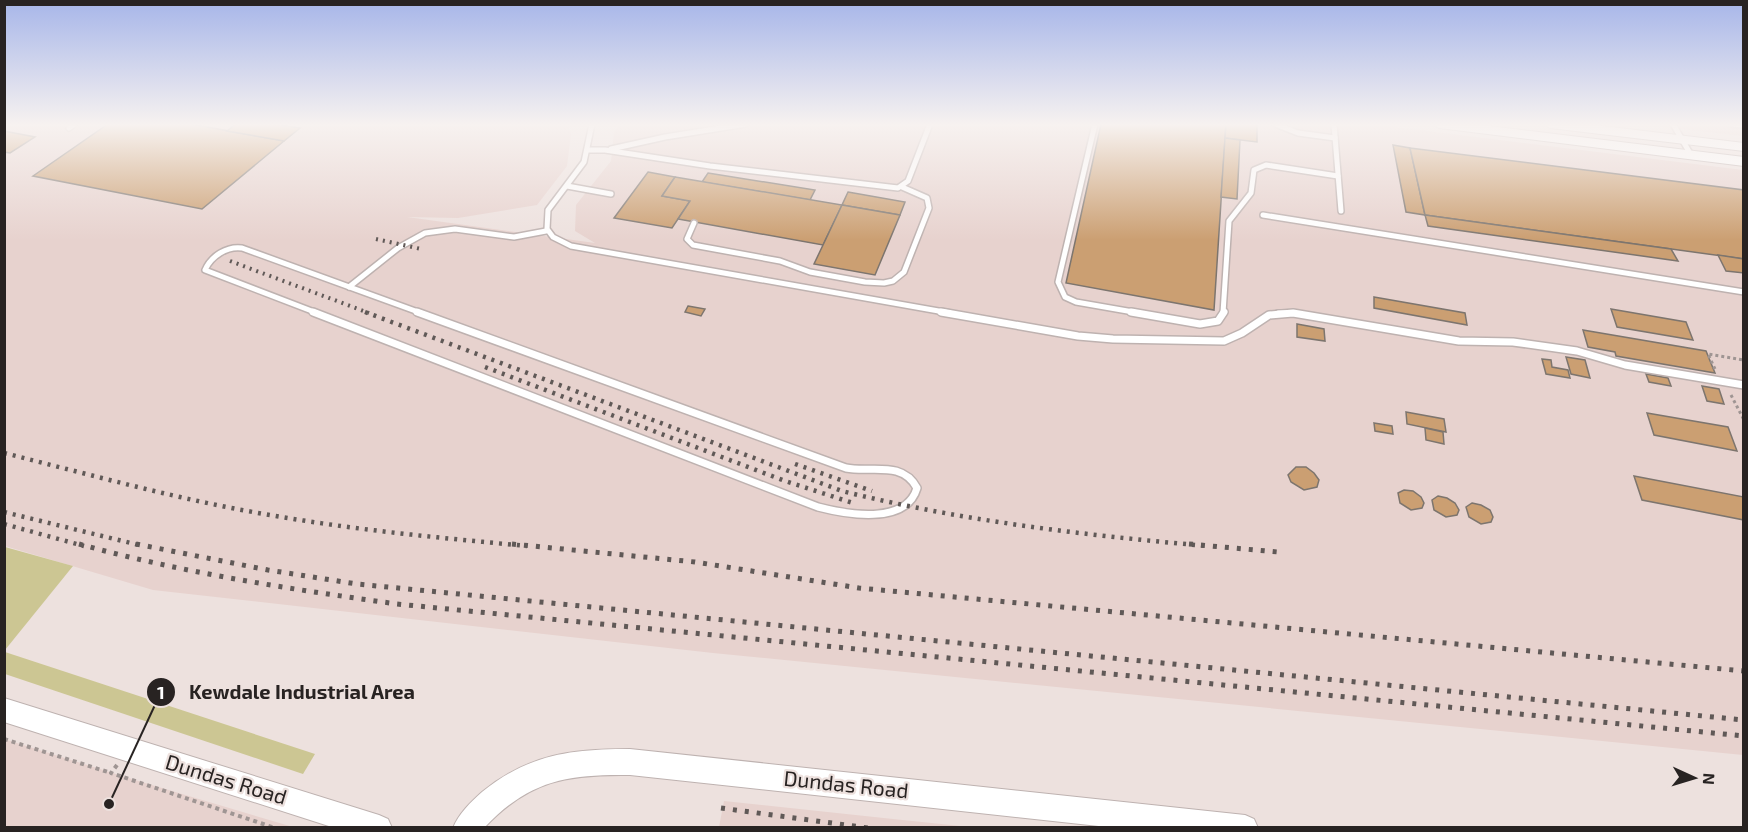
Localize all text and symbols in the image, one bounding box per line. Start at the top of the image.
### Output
callout: Kewdale Industrial Area [146,673,427,711]
text: Kewdale Industrial Area [189,679,415,703]
text: 1 [157,681,165,703]
street label: Dundas Road [163,748,290,809]
north arrow [1664,748,1724,808]
street label: Dundas Road [782,765,910,802]
text: N [1700,773,1719,786]

